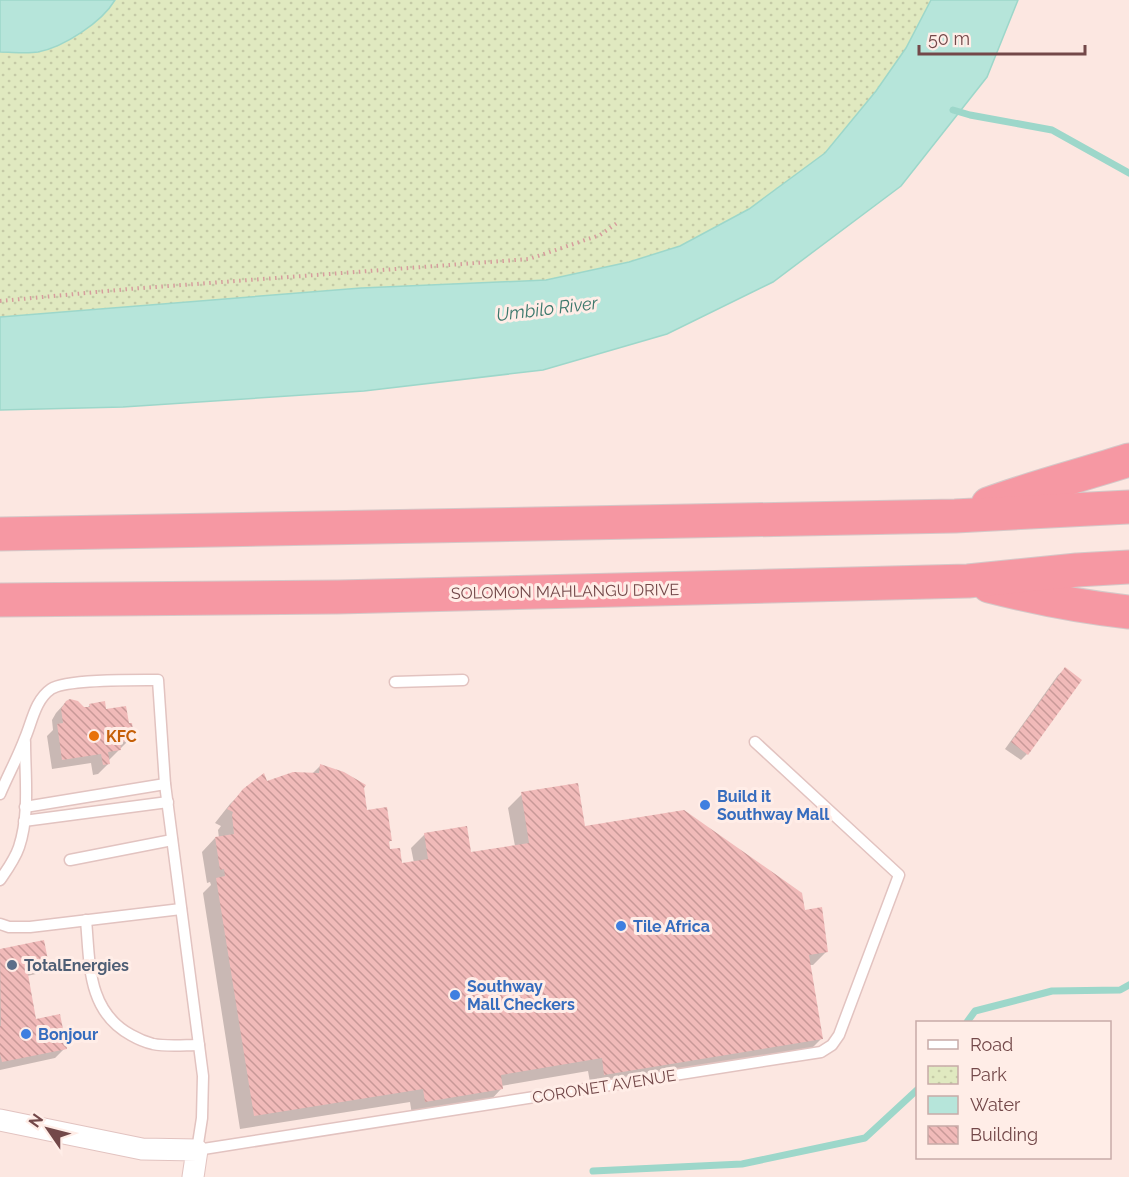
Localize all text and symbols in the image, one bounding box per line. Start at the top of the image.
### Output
scale bar [919,18,1086,56]
text: 50 m [928,28,970,49]
water label: Umbilo River [495,292,600,325]
street label: SOLOMON MAHLANGU DRIVE [451,580,680,603]
place label: KFC [106,727,137,746]
marker: KFC [87,729,101,743]
place label: Build it Southway Mall [717,787,830,824]
marker: Build it Southway Mall [698,798,712,812]
place label: Tile Africa [633,917,710,936]
marker: Tile Africa [614,919,628,933]
place label: TotalEnergies [24,956,129,975]
marker: TotalEnergies [5,958,19,972]
place label: Southway Mall Checkers [467,977,575,1014]
marker: Southway Mall Checkers [448,988,462,1002]
legend [916,1021,1111,1159]
place label: Bonjour [38,1025,98,1044]
marker: Bonjour [19,1027,33,1041]
text: Road [970,1034,1013,1055]
text: Park [970,1064,1007,1085]
street label: CORONET AVENUE [531,1066,677,1107]
text: Water [970,1094,1021,1115]
north arrow [18,1099,78,1159]
text: N [25,1110,47,1131]
text: Building [970,1124,1038,1145]

